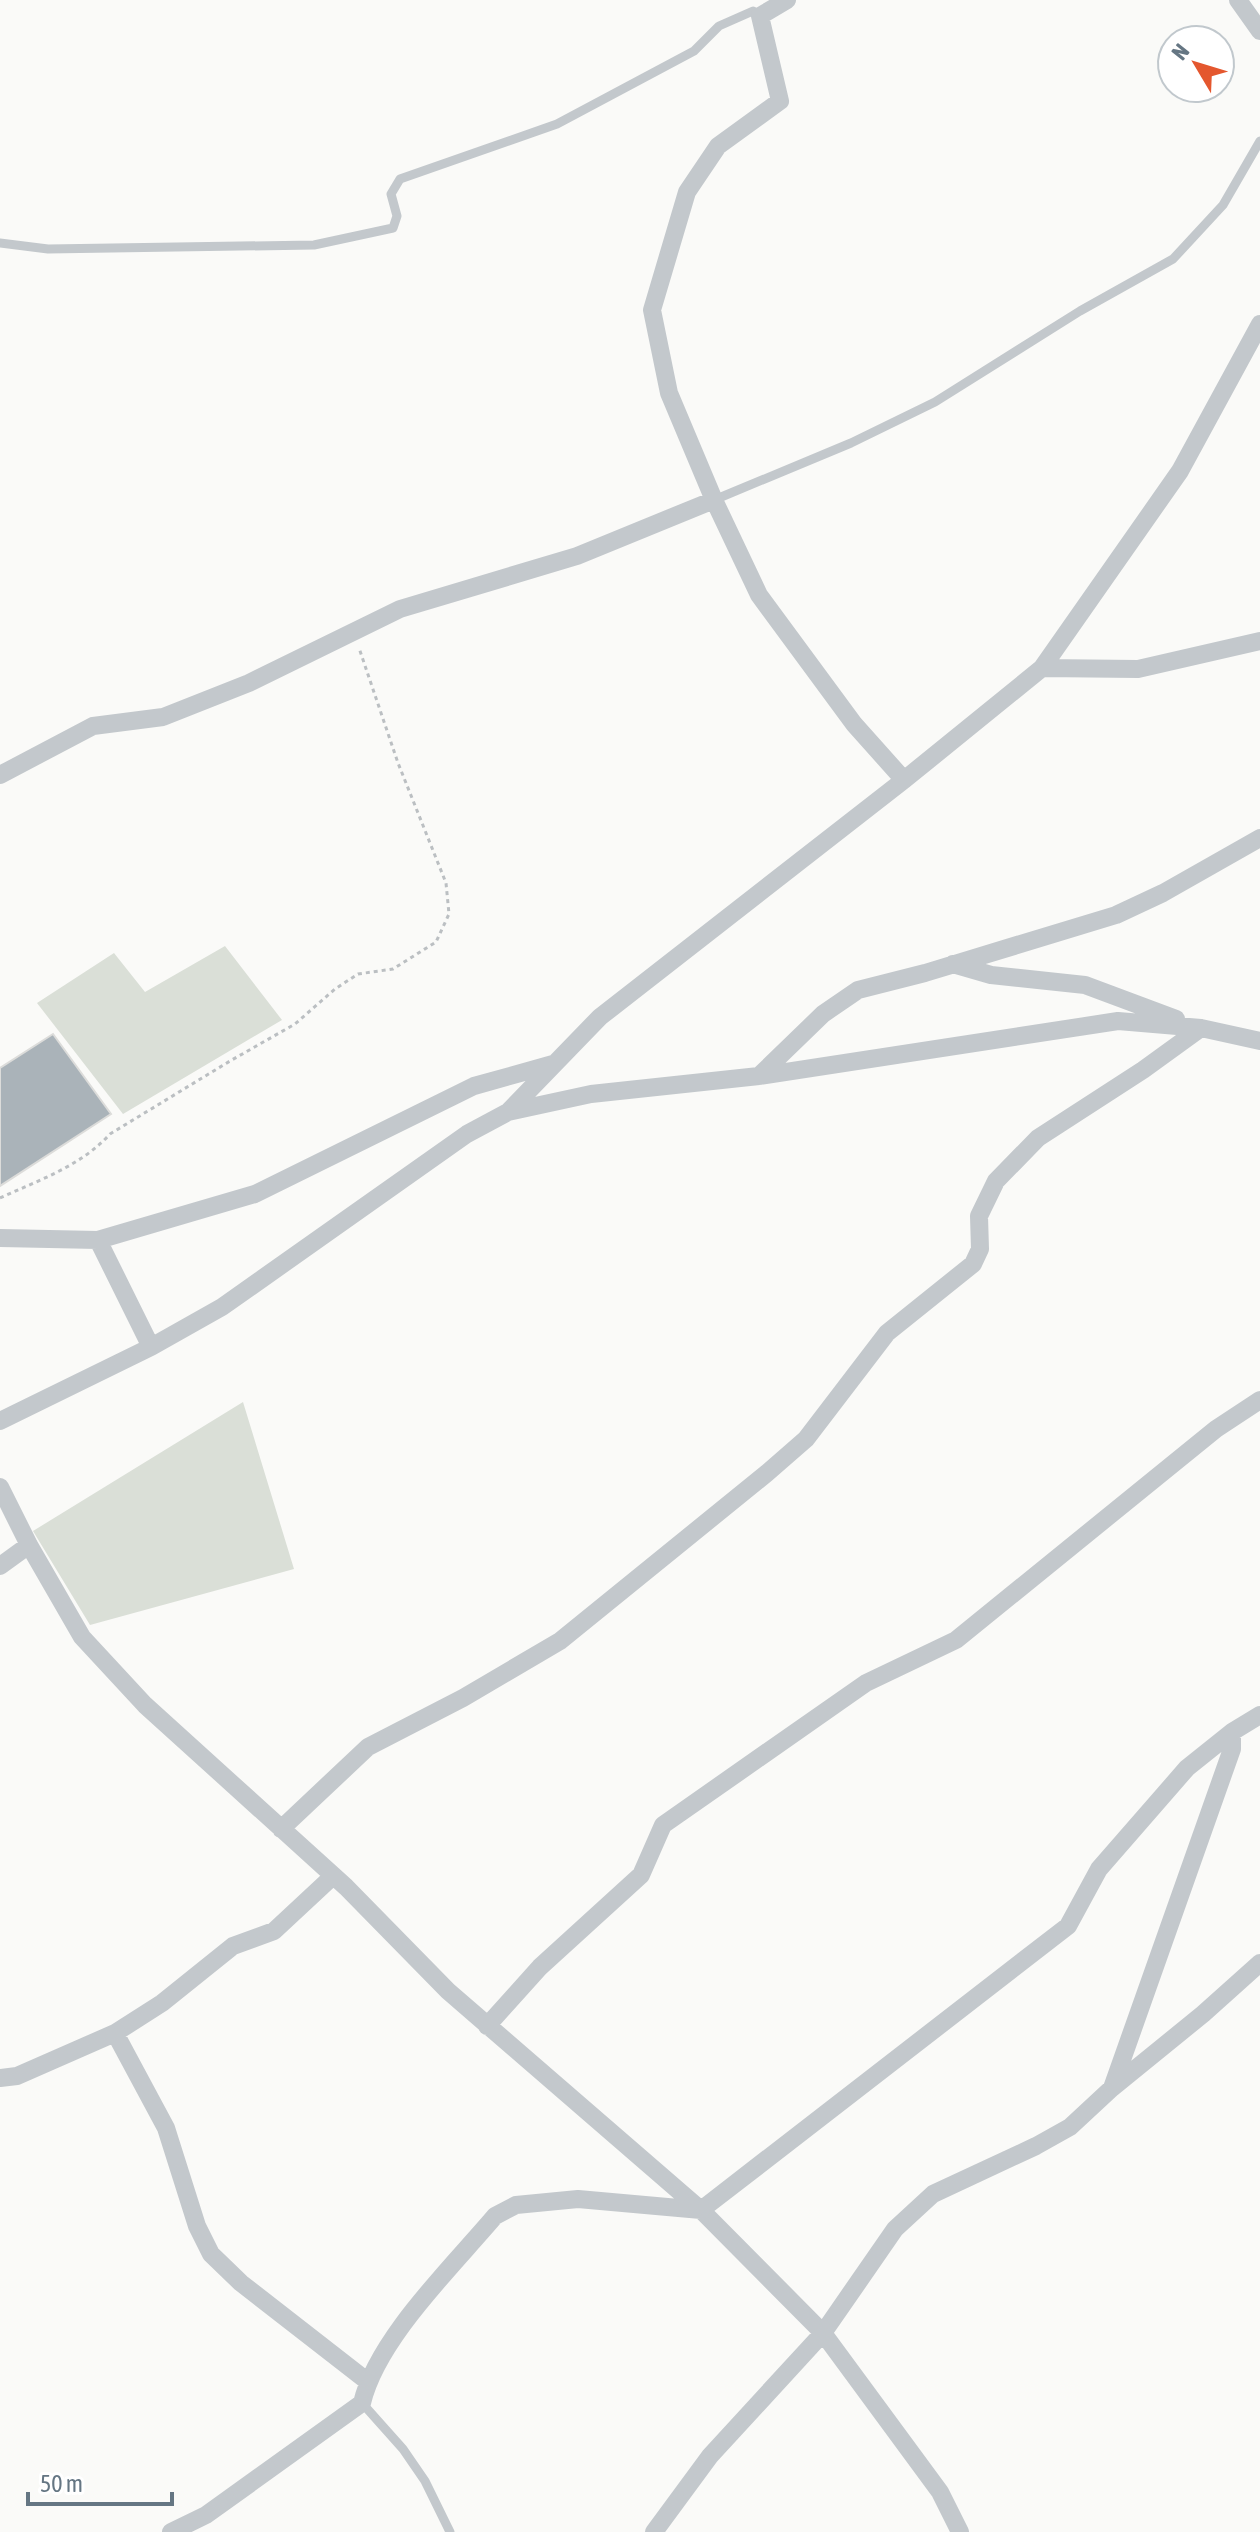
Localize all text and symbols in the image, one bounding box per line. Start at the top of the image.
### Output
north arrow [1156,24,1236,104]
text: N [1166,39,1194,65]
scale bar [28,2456,172,2506]
text: 50 m [40,2470,83,2497]

